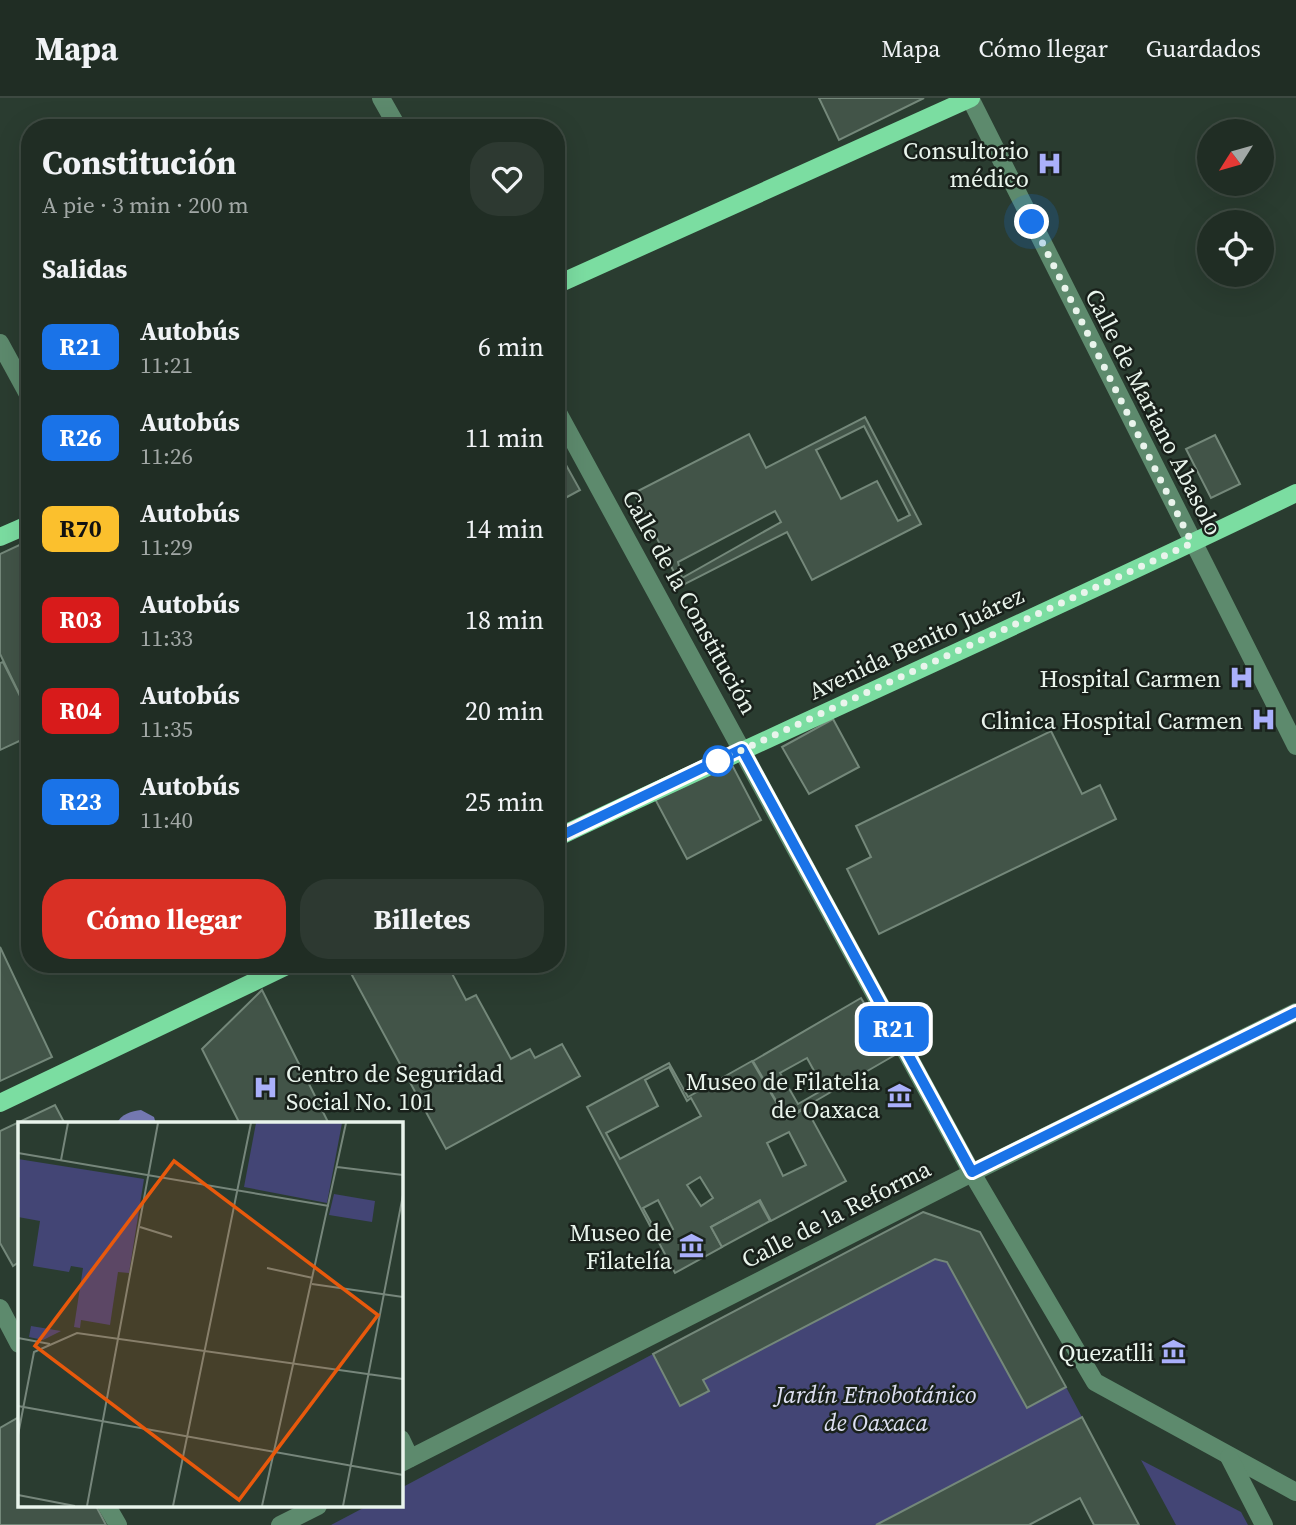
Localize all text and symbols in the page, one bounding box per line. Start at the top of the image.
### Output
text: Mapa [35,26,118,71]
text: Mapa [881,32,940,65]
text: Cómo llegar [978,32,1108,65]
text: Guardados [1146,32,1261,65]
north arrow [1197,119,1274,196]
map controls [1197,119,1274,287]
place label: Consultorio médico [903,134,1029,195]
text: Constitución [42,140,237,185]
button: heart [470,142,544,216]
hospital icon: Consultorio médico [1035,150,1063,178]
text: A pie · 3 min · 200 m [42,189,249,221]
your location [1014,204,1049,239]
button: locate [1197,210,1274,287]
text: Salidas [42,251,127,287]
street label: Calle de Mariano Abasolo [1077,283,1231,541]
text: Autobús [140,313,240,349]
text: 6 min [478,329,544,365]
text: R21 [59,330,102,363]
text: 11:21 [140,349,193,381]
text: Autobús [140,404,240,440]
text: 11 min [465,420,544,456]
text: R26 [59,421,102,454]
text: 11:26 [140,440,193,472]
street label: Calle de la Constitución [614,484,766,720]
text: Autobús [140,495,240,531]
text: 14 min [465,511,544,547]
text: R70 [59,512,102,545]
text: 11:29 [140,531,193,563]
street label: Avenida Benito Juárez [803,579,1029,707]
text: Autobús [140,586,240,622]
text: 18 min [465,602,544,638]
text: R03 [59,603,102,636]
text: 11:33 [140,622,193,654]
place label: Hospital Carmen [1040,662,1221,695]
hospital icon: Hospital Carmen [1227,664,1255,692]
text: Autobús [140,677,240,713]
text: 20 min [465,693,544,729]
text: R04 [59,694,102,727]
place label: Clinica Hospital Carmen [981,704,1243,737]
hospital icon: Clinica Hospital Carmen [1249,706,1277,734]
text: 11:35 [140,713,193,745]
unlabelled marker [703,746,733,776]
text: Autobús [140,768,240,804]
text: 25 min [465,784,544,820]
text: R23 [59,785,102,818]
text: 11:40 [140,804,193,836]
button: Cómo llegar [42,879,286,959]
button: Billetes [300,879,544,959]
line badge: R21 [854,1006,934,1052]
text: R21 [873,1012,915,1045]
place label: Centro de Seguridad Social No. 101 [286,1057,504,1118]
place label: Museo de Filatelia de Oaxaca [686,1065,881,1126]
hospital icon: Centro de Seguridad Social No. 101 [252,1073,280,1101]
museum icon: Museo de Filatelia de Oaxaca [886,1081,914,1109]
inset map [18,1122,402,1508]
street label: Calle de la Reforma [736,1152,937,1276]
place label: Museo de Filatelía [570,1216,673,1277]
museum icon: Museo de Filatelía [678,1232,706,1260]
place label: Quezatlli [1059,1336,1154,1369]
museum icon: Quezatlli [1160,1338,1188,1366]
park label: Jardín Etnobotánico de Oaxaca [773,1378,977,1439]

